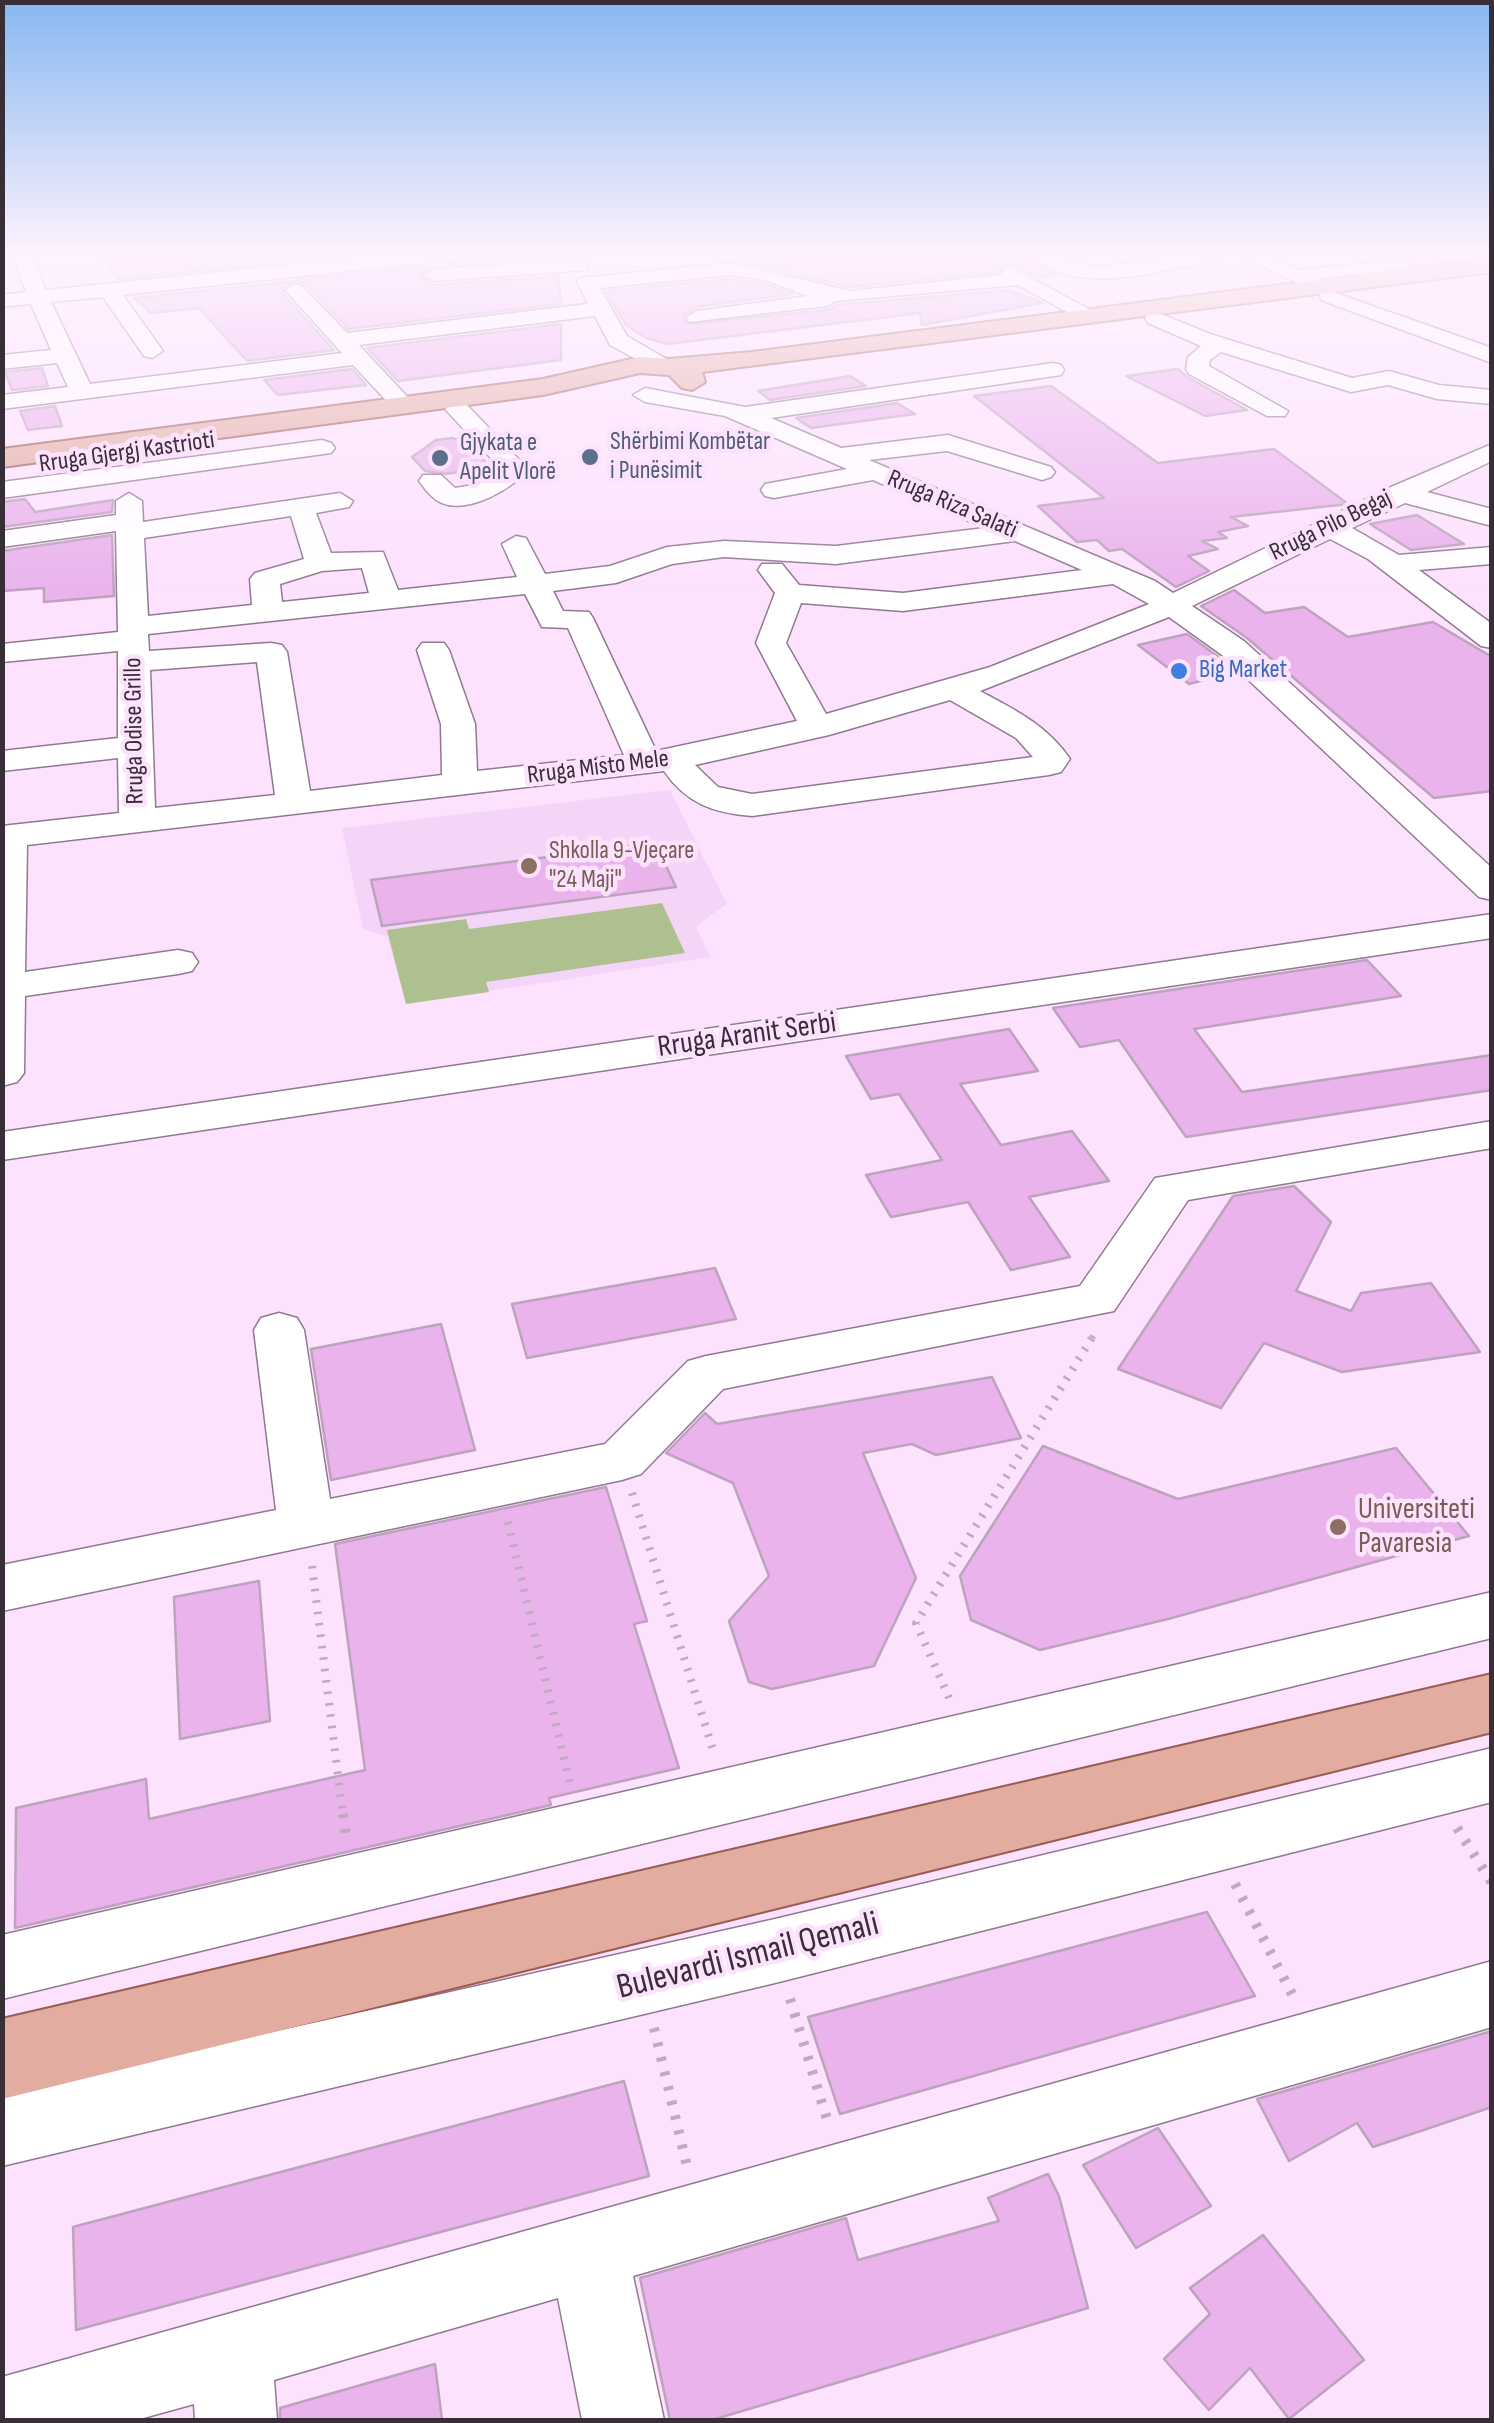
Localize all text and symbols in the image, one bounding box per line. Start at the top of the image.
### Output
street label: Rruga Gjergj Kastrioti [37,426,217,480]
place label: Shërbimi Kombëtar i Punësimit [610,428,770,487]
place label: Gjykata e Apelit Vlorë [460,429,556,488]
marker: Shërbimi Kombëtar i Punësimit [579,446,601,468]
marker: Gjykata e Apelit Vlorë [429,447,451,469]
street label: Rruga Riza Salati [883,464,1021,546]
street label: Rruga Pilo Begaj [1265,484,1397,568]
place label: Big Market [1199,656,1287,686]
street label: Rruga Odise Grillo [119,657,151,805]
marker: Big Market [1168,660,1190,682]
street label: Rruga Misto Mele [526,744,670,792]
place label: Shkolla 9-Vjeçare "24 Maji" [549,837,694,896]
marker: Shkolla 9-Vjeçare "24 Maji" [518,855,540,877]
street label: Rruga Aranit Serbi [655,1006,839,1066]
place label: Universiteti Pavaresia [1358,1492,1475,1562]
marker: Universiteti Pavaresia [1327,1516,1349,1538]
street label: Bulevardi Ismail Qemali [613,1904,883,2010]

